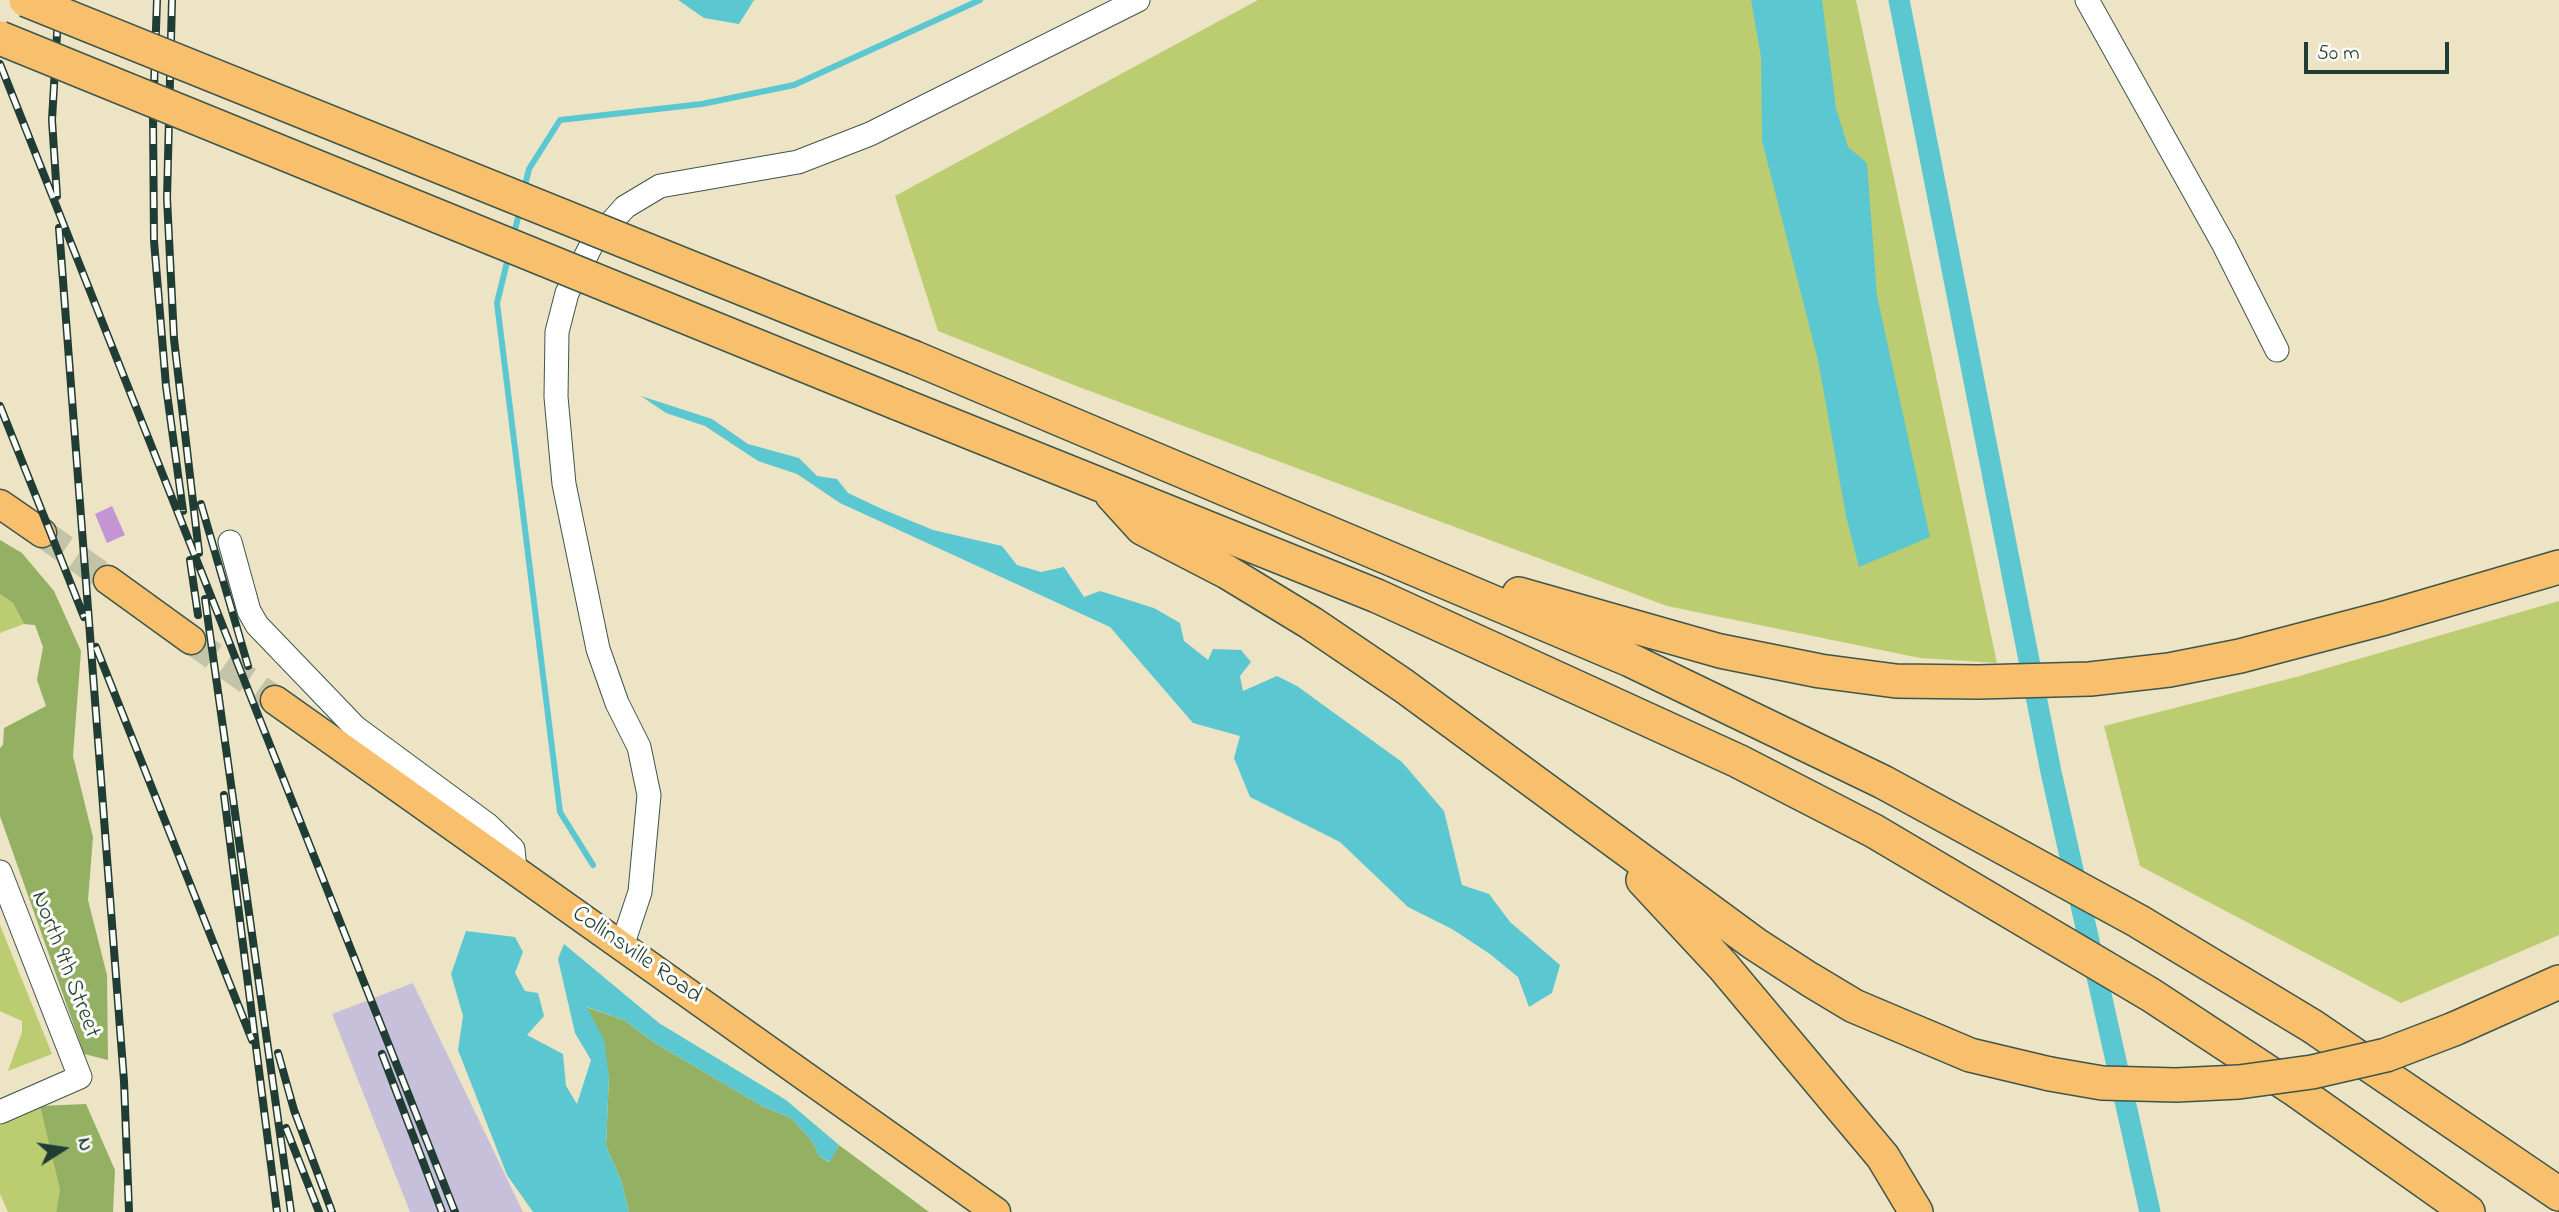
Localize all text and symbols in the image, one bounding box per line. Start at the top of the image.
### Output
scale bar [2307,28,2452,72]
text: 50 m [2317,39,2360,69]
street label: North 9th Street [23,888,105,1042]
street label: Collinsville Road [565,901,707,1011]
north arrow [28,1114,98,1184]
text: N [69,1135,99,1154]

